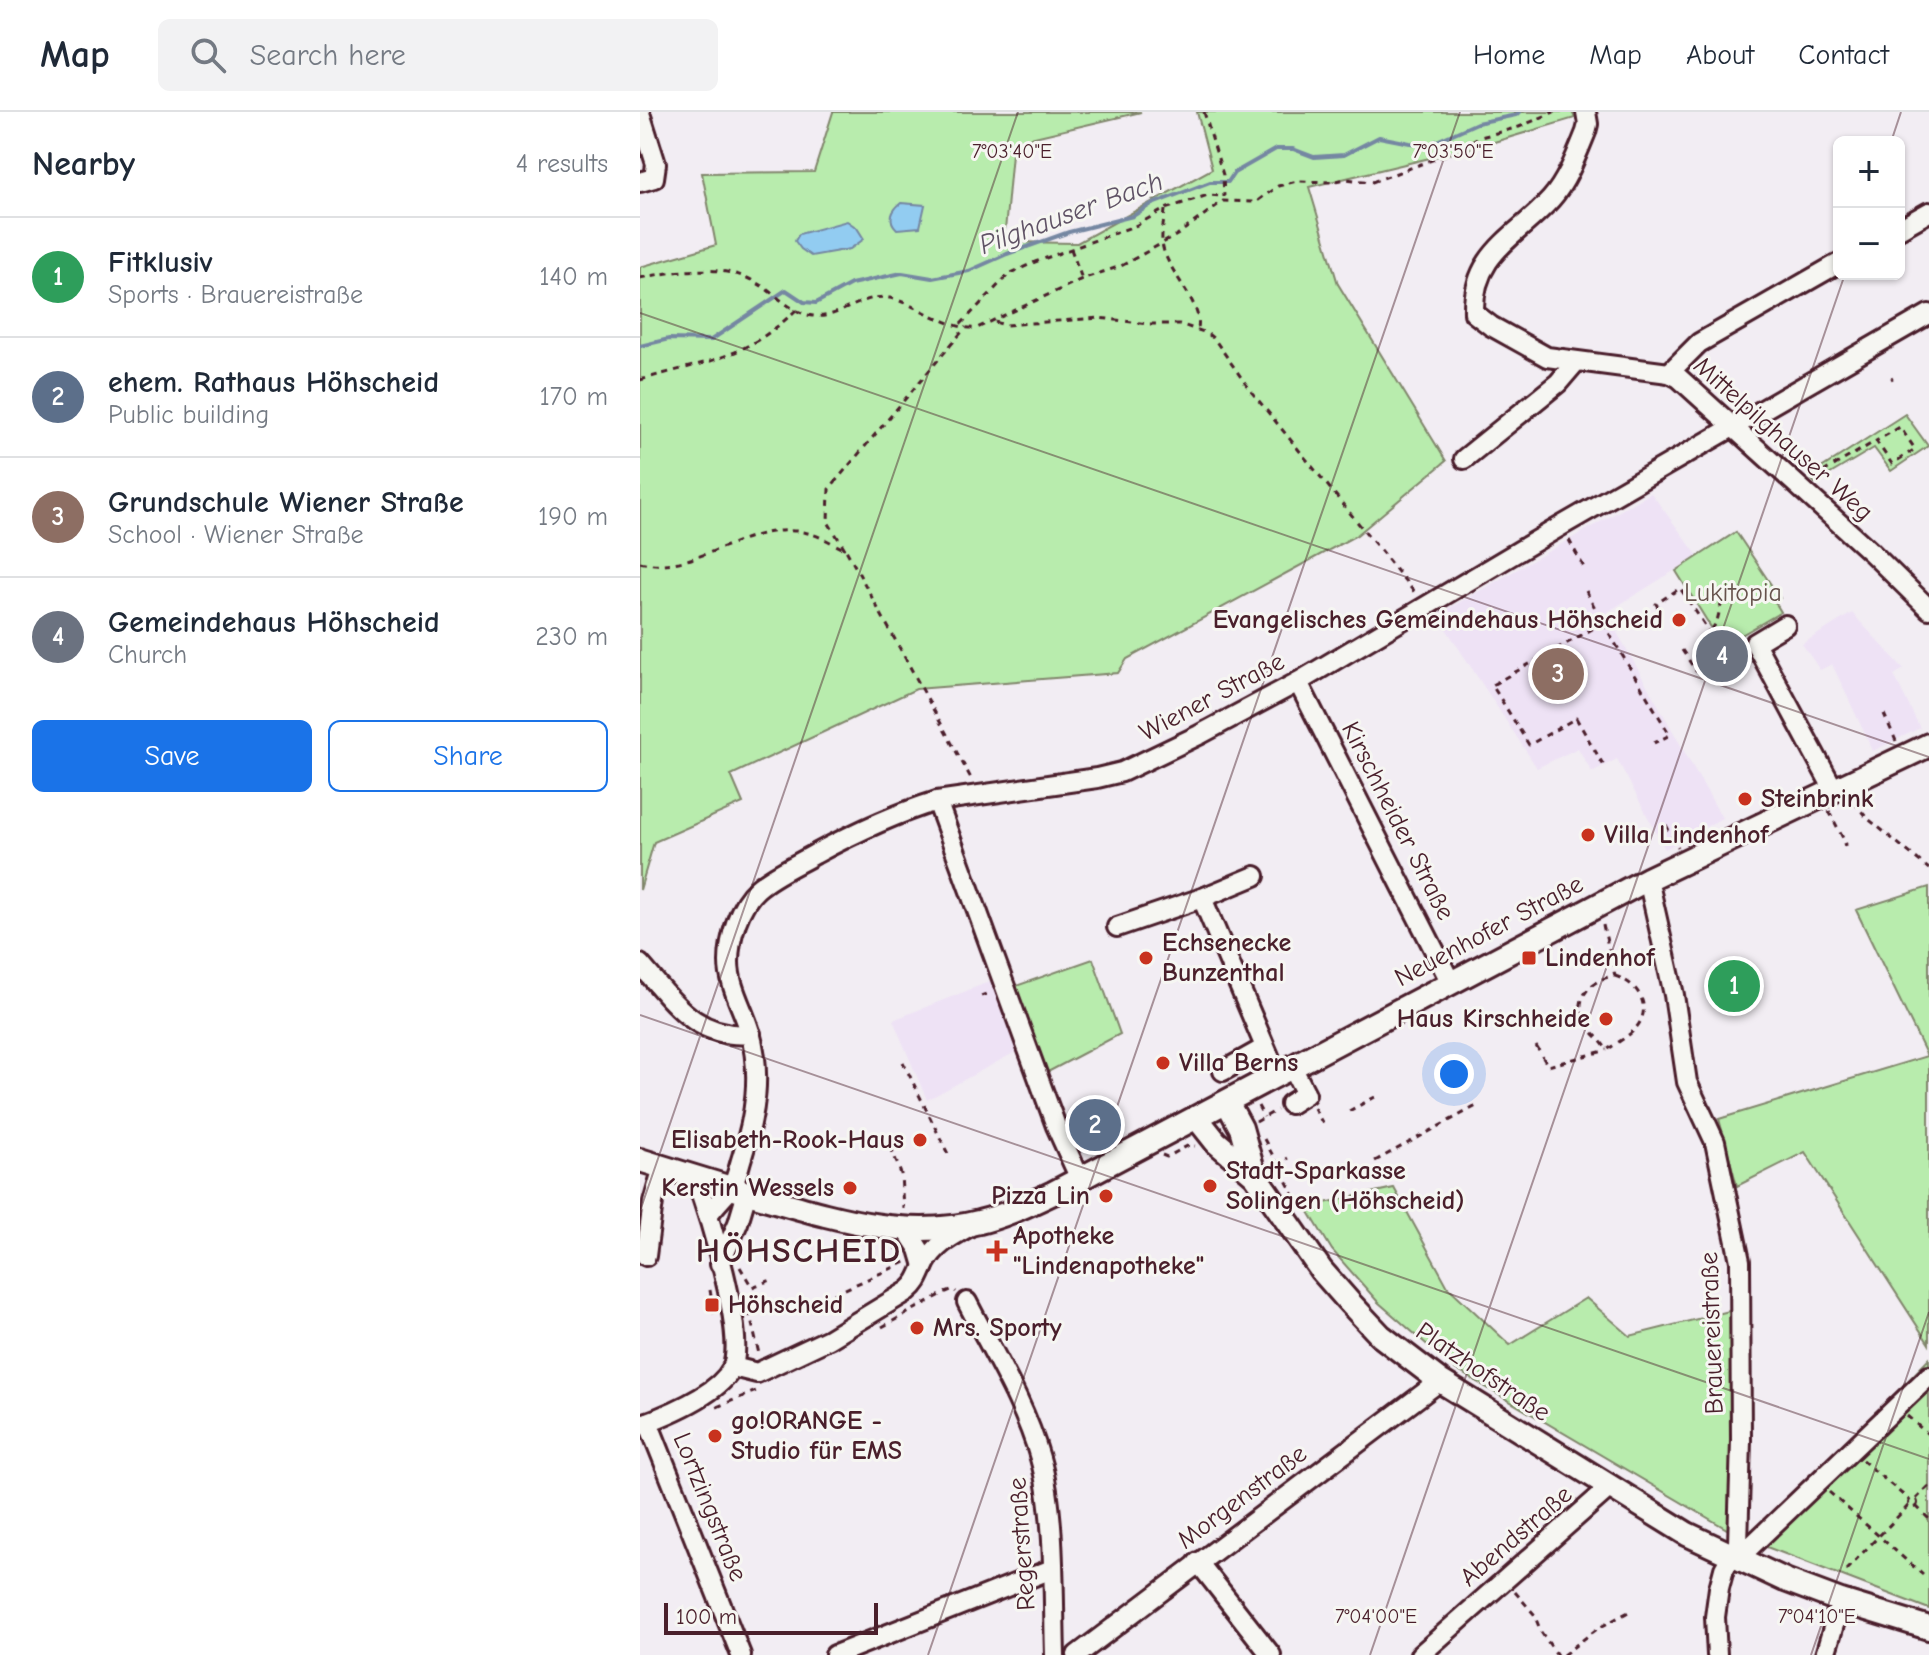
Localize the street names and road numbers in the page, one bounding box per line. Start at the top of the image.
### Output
street label: Mittelpilghauser Weg [1687,351,1879,527]
street label: Wiener Straße [1134,646,1290,748]
street label: Kirschheider Straße [1335,717,1461,925]
street label: Neuenhofer Straße [1390,869,1588,993]
street label: Brauereistraße [1694,1251,1730,1415]
street label: Platzhofstraße [1410,1316,1556,1428]
street label: Lortzingstraße [667,1428,753,1586]
street label: Morgenstraße [1171,1439,1313,1555]
street label: Regerstraße [1002,1476,1042,1612]
street label: Abendstraße [1454,1479,1578,1593]

